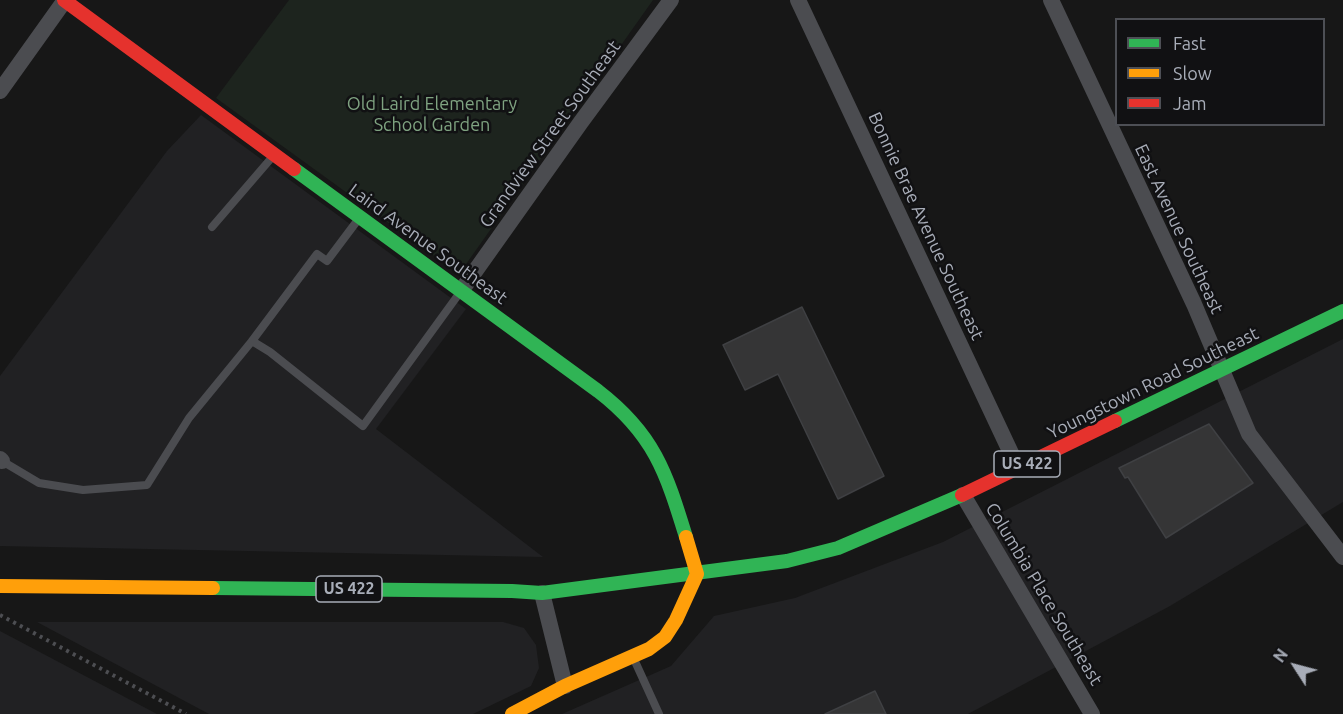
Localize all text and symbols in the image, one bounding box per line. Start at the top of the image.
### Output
legend [1115,18,1325,126]
text: Fast [1173,33,1206,53]
street label: Grandview Street Southeast [475,36,625,232]
text: Slow [1173,63,1212,83]
park label: Old Laird Elementary School Garden [347,93,517,136]
text: Jam [1173,93,1207,113]
street label: Bonnie Brae Avenue Southeast [864,109,988,343]
street label: East Avenue Southeast [1130,141,1228,317]
street label: Laird Avenue Southeast [345,179,511,309]
street label: Youngstown Road Southeast [1044,322,1262,444]
road number: US 422 [994,451,1060,477]
street label: Columbia Place Southeast [981,499,1107,689]
road number: US 422 [316,576,382,602]
north arrow [1265,636,1325,696]
text: N [1270,645,1291,666]

